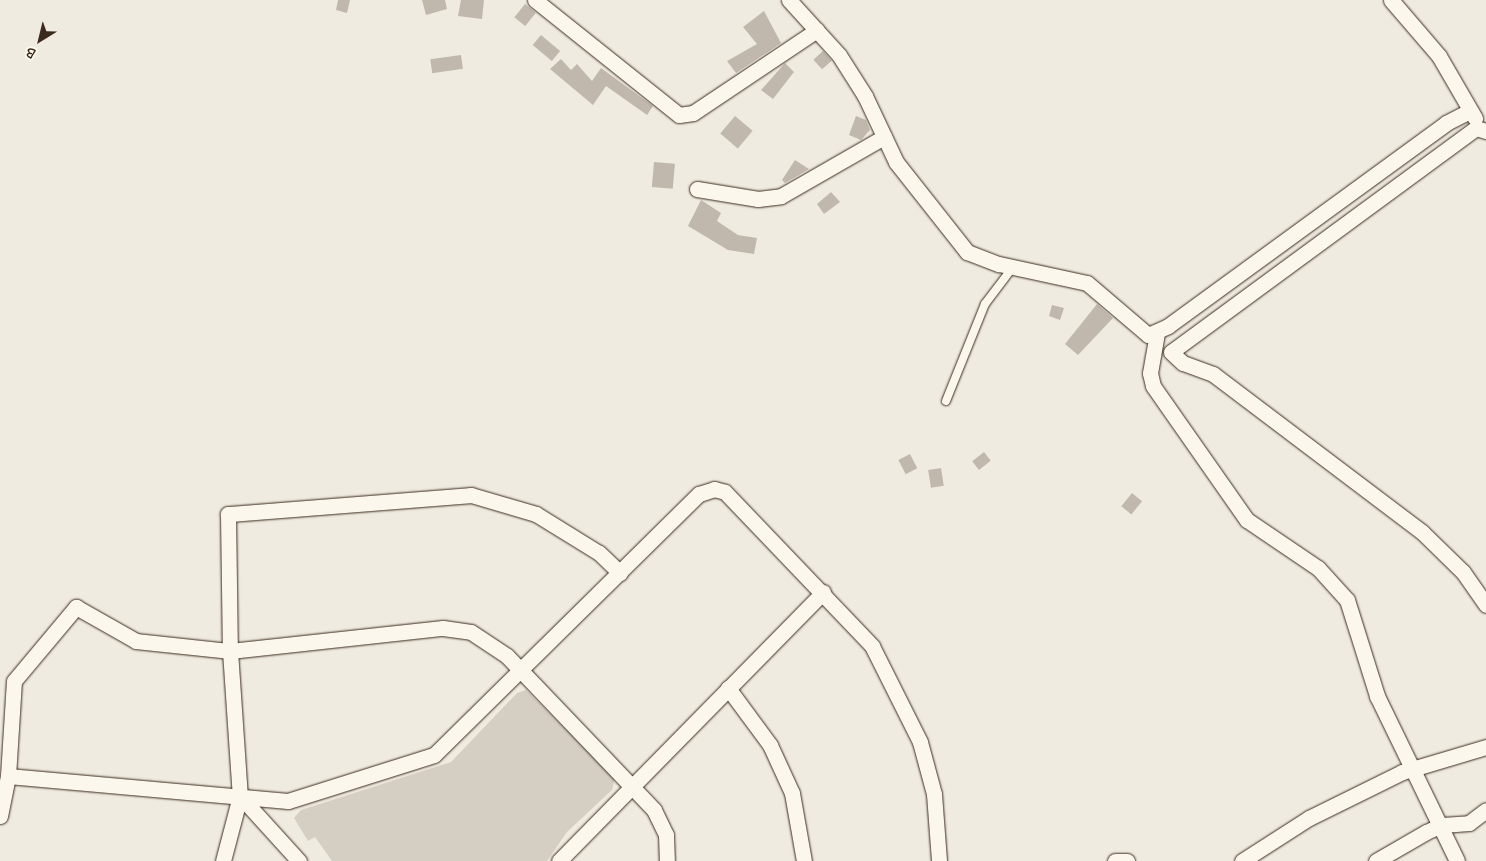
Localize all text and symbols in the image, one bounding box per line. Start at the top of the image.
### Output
north arrow [15,15,65,65]
text: B [22,42,40,62]

